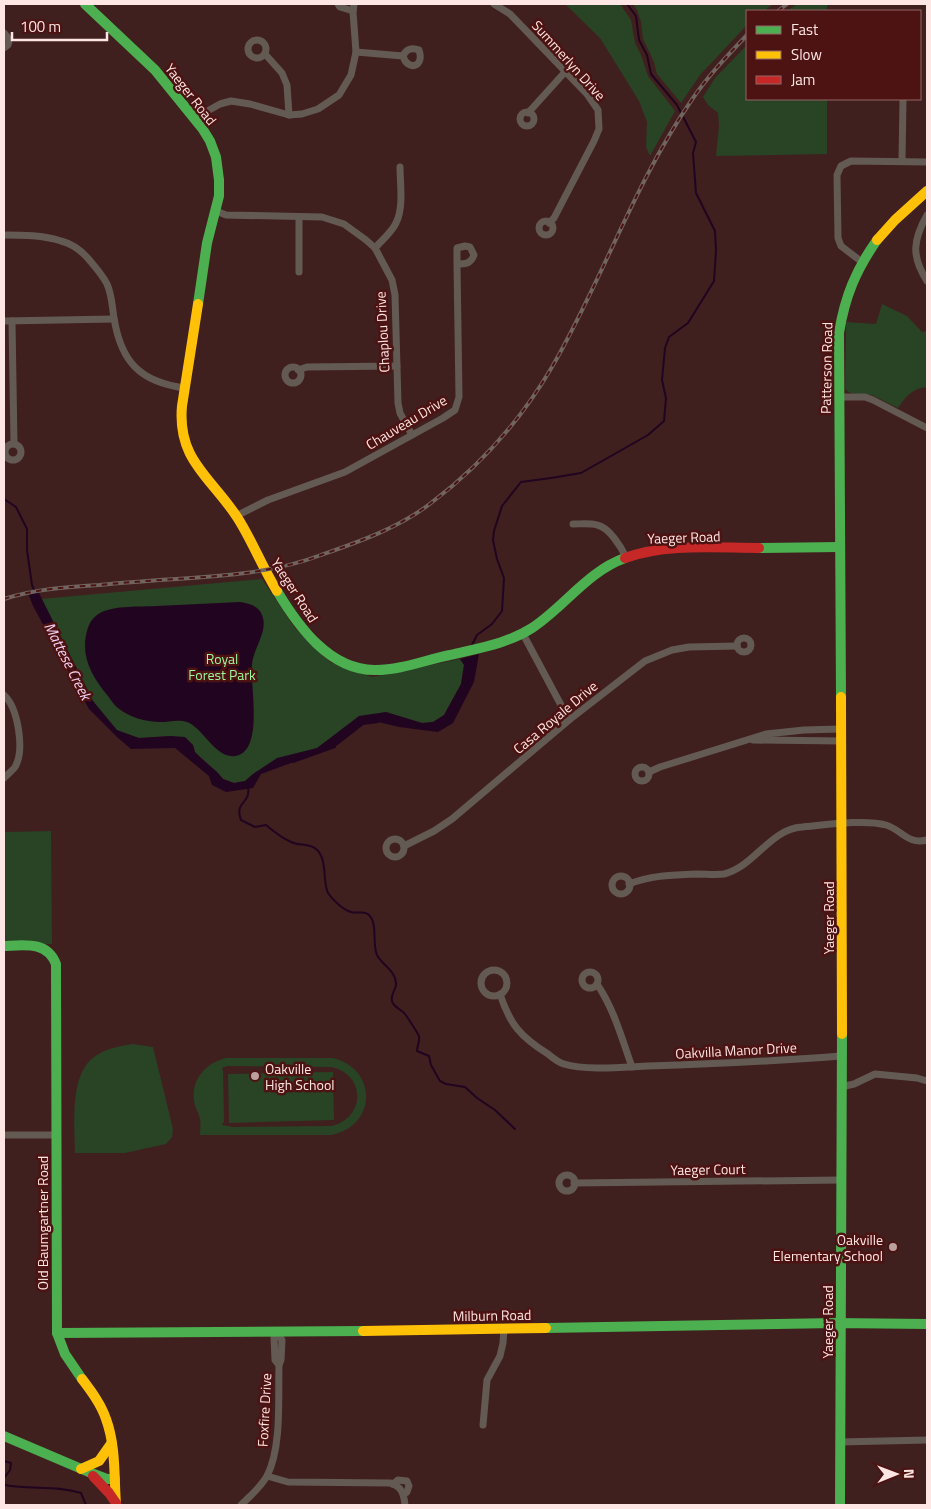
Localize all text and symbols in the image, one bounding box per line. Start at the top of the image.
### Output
scale bar [12,10,108,42]
legend [746,10,921,100]
text: 100 m [20,15,61,38]
street label: Summerlyn Drive [527,15,611,105]
text: Fast [791,18,819,41]
text: Slow [791,43,822,66]
street label: Yaeger Road [160,59,222,129]
text: Jam [791,68,815,91]
street label: Chaplou Drive [369,291,395,373]
street label: Patterson Road [815,322,837,414]
street label: Chauveau Drive [361,389,451,455]
street label: Yaeger Road [647,525,721,549]
street label: Yaeger Road [266,554,324,626]
water label: Mattese Creek [38,618,99,706]
park label: Royal Forest Park [188,648,256,685]
street label: Casa Royale Drive [508,675,602,759]
street label: Yaeger Road [818,881,839,955]
street label: Oakvilla Manor Drive [675,1036,797,1064]
place label: Oakville High School [265,1058,335,1095]
marker: Oakville High School [249,1070,261,1082]
street label: Old Baumgartner Road [32,1156,53,1290]
street label: Yaeger Court [670,1158,746,1180]
place label: Oakville Elementary School [773,1229,883,1266]
marker: Oakville Elementary School [887,1241,899,1253]
street label: Yaeger Road [817,1285,838,1359]
street label: Milburn Road [453,1304,531,1326]
street label: Foxfire Drive [252,1373,276,1447]
north arrow [871,1449,921,1499]
text: N [899,1469,920,1479]

